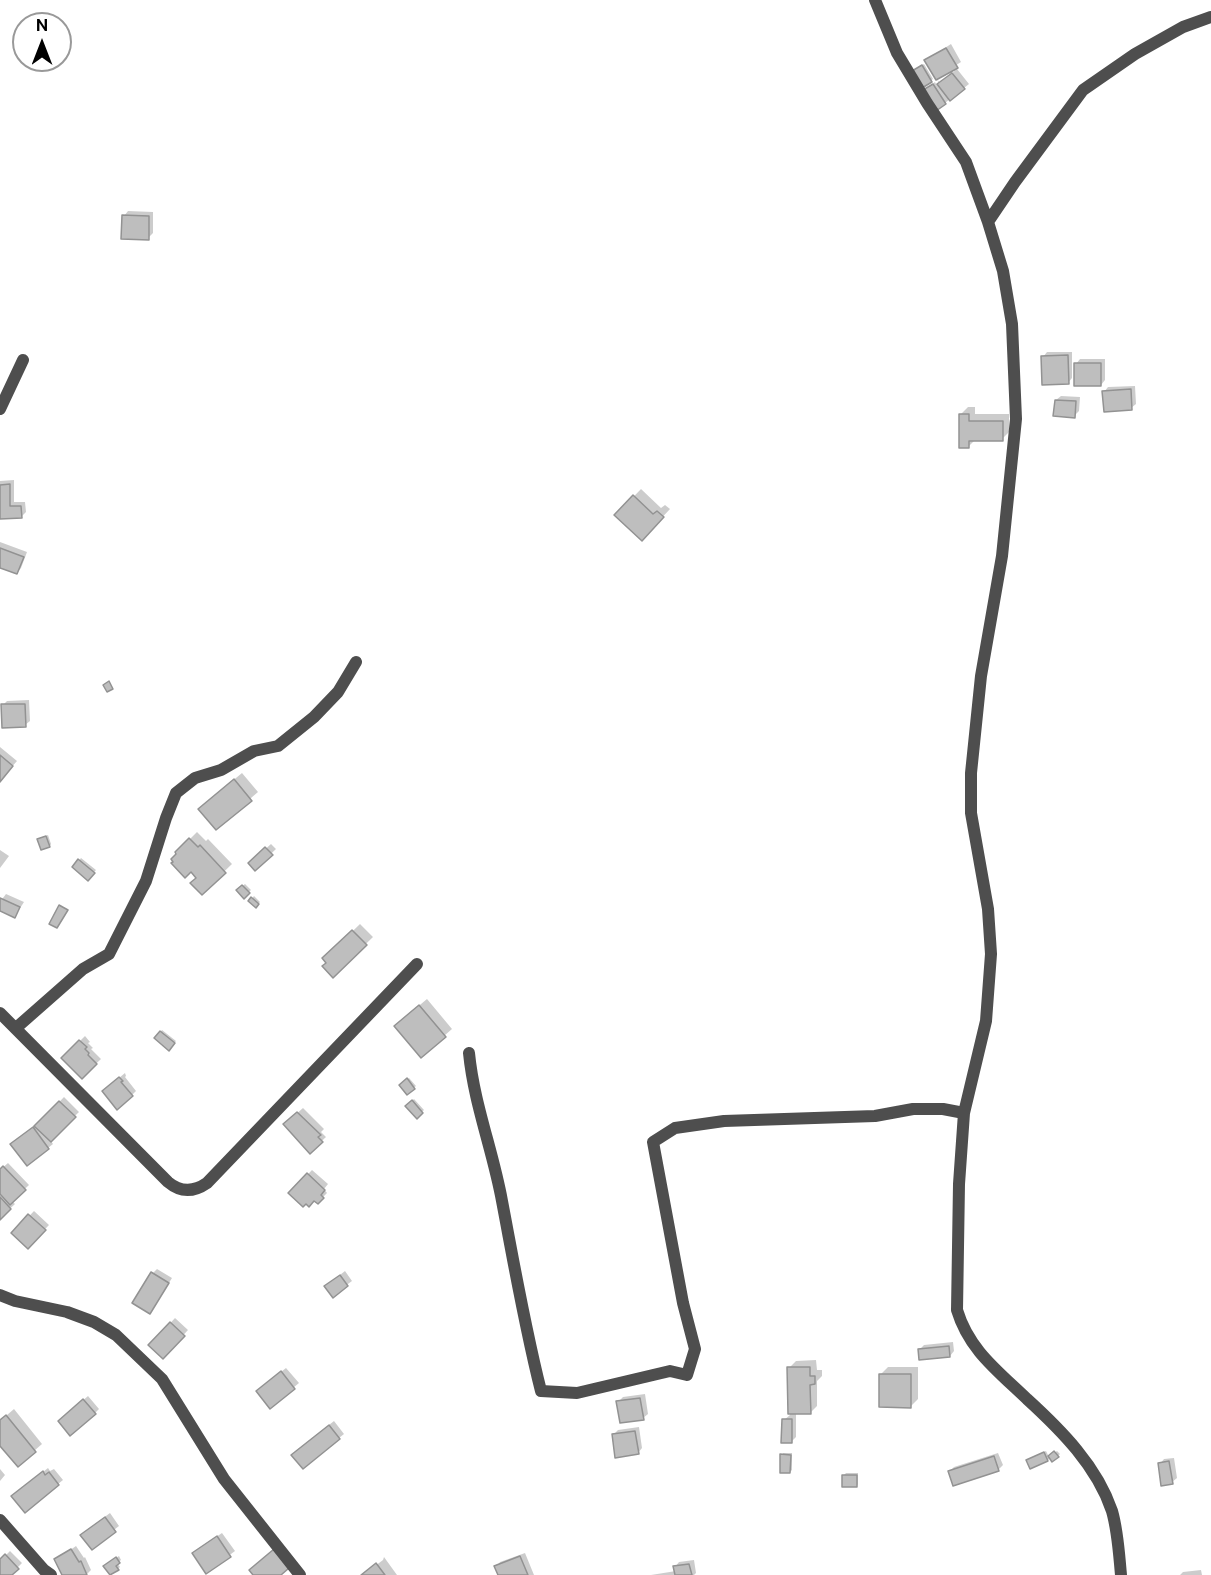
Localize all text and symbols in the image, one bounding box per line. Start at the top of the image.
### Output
north arrow [12,12,72,72]
text: N [36,16,48,35]

